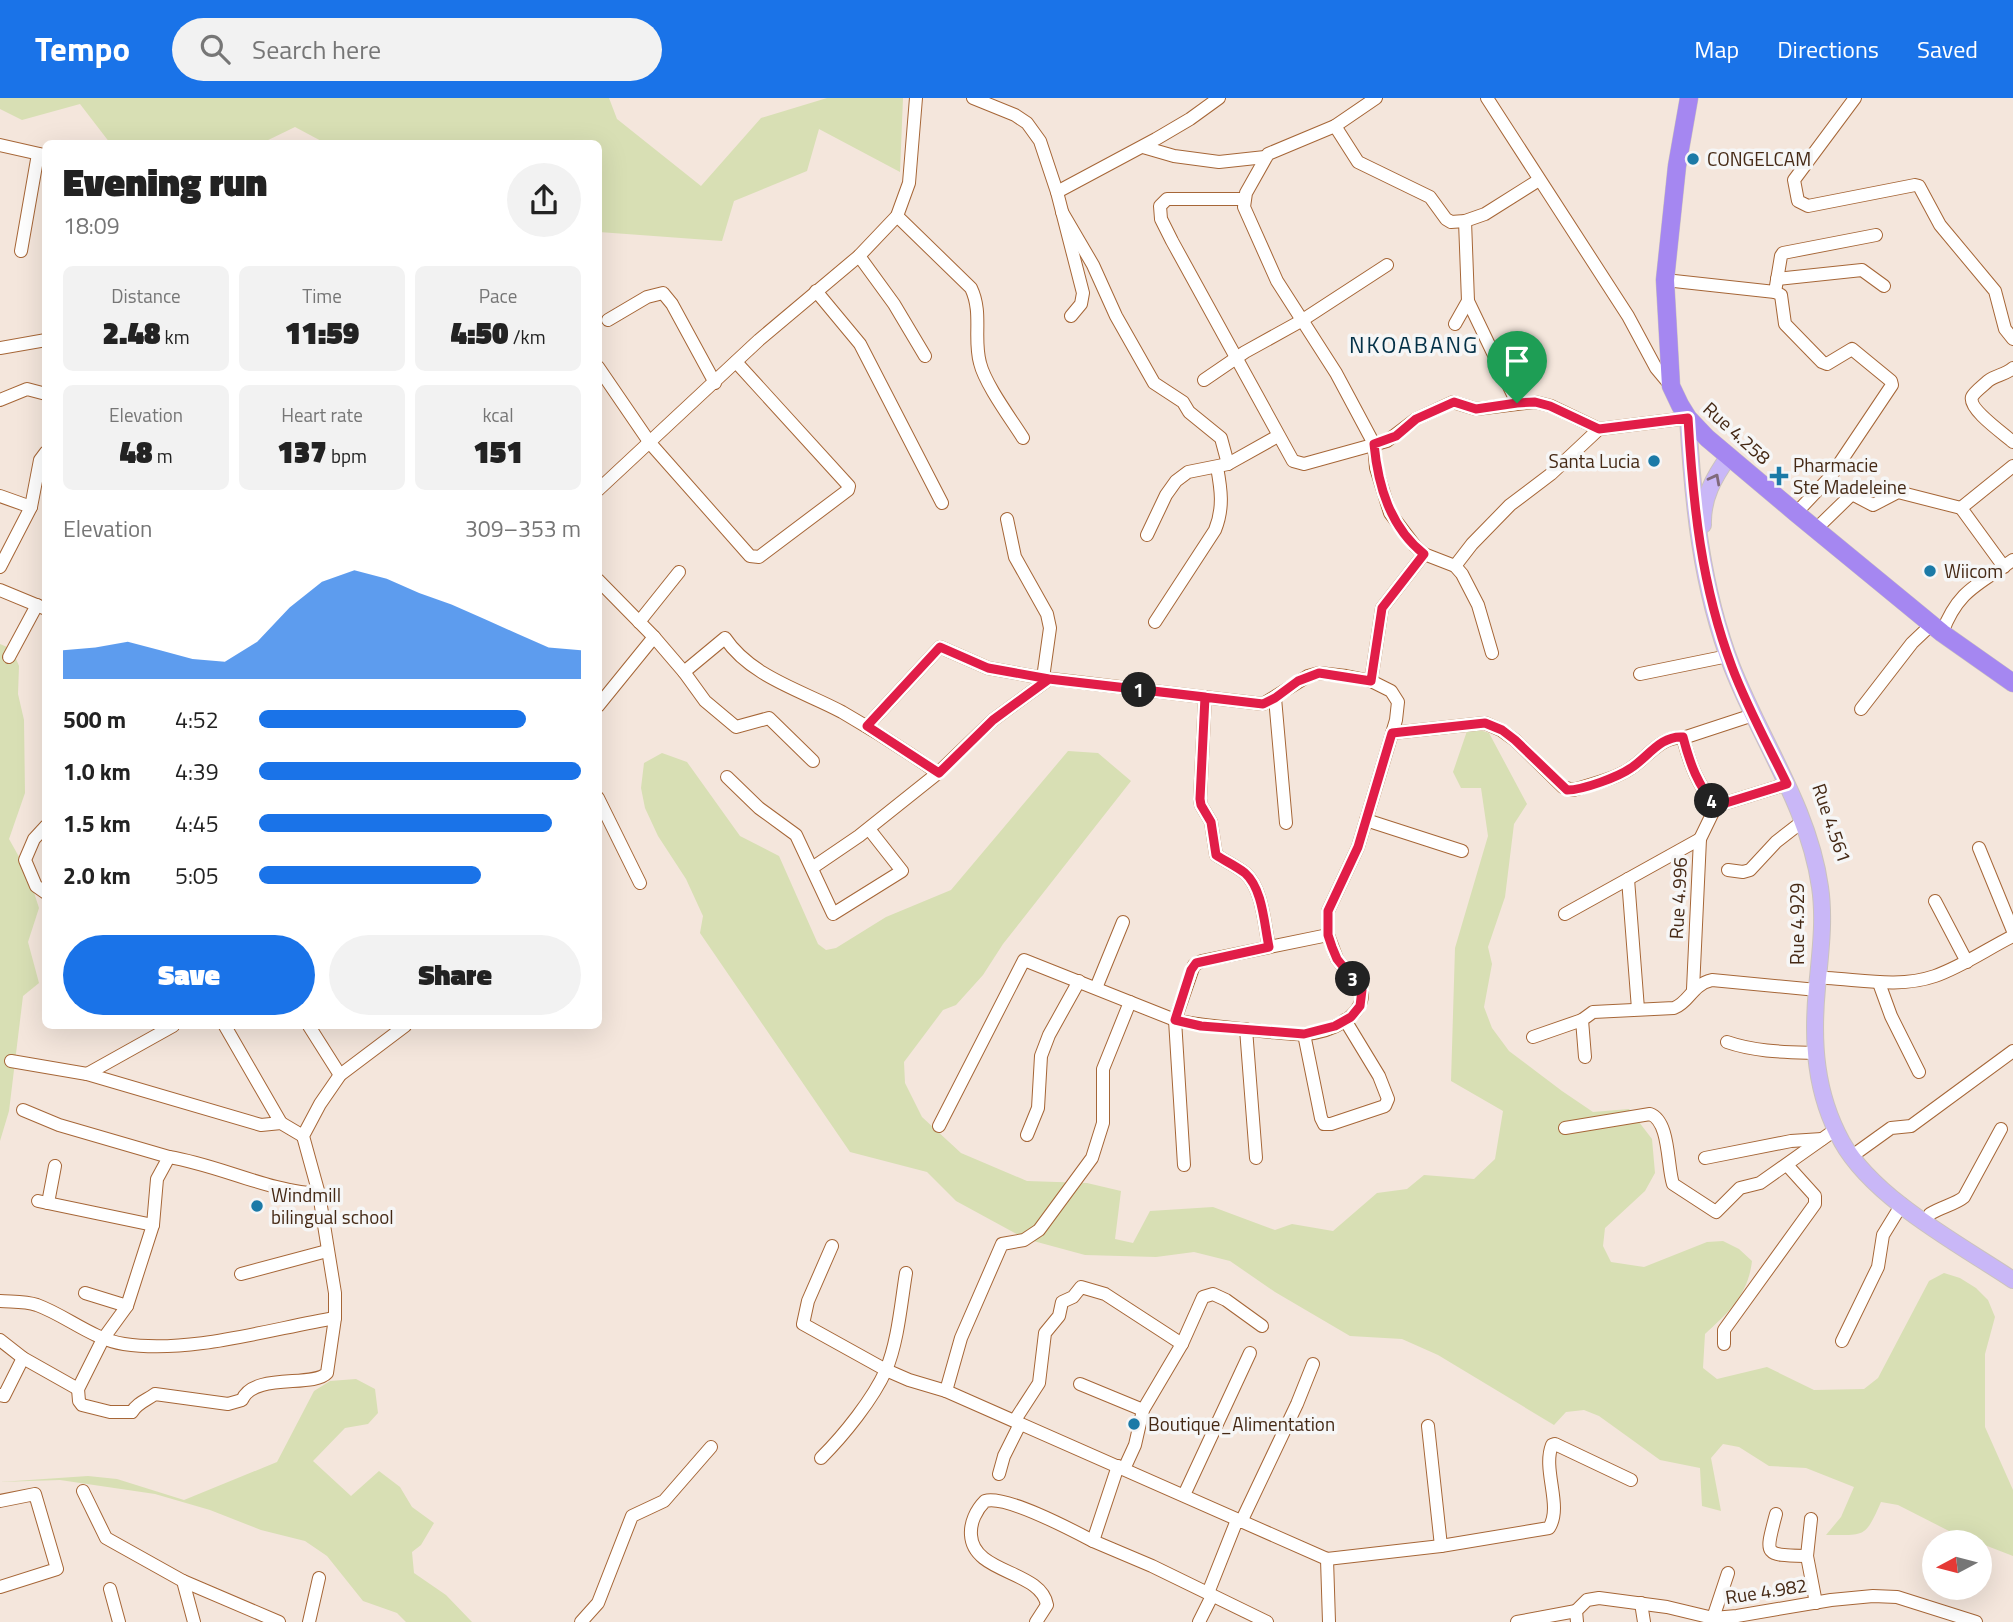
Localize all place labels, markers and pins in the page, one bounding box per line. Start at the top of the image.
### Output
place label: CONGELCAM [1707,144,1811,173]
marker: CONGELCAM [1685,151,1701,167]
pin [1487,331,1547,403]
place label: Santa Lucia [1549,446,1640,475]
place label: Pharmacie Ste Madeleine [1793,450,1907,501]
marker: Santa Lucia [1646,453,1662,469]
marker: Pharmacie Ste Madeleine [1771,468,1787,484]
place label: Wiicom [1944,556,2003,585]
marker: Wiicom [1922,563,1938,579]
pin: 1 [1122,672,1156,708]
pin: 4 [1694,784,1730,818]
pin: 3 [1336,962,1370,996]
place label: Windmill bilingual school [271,1180,394,1231]
marker: Windmill bilingual school [249,1198,265,1214]
place label: Boutique_Alimentation [1148,1409,1335,1438]
marker: Boutique_Alimentation [1126,1416,1142,1432]

